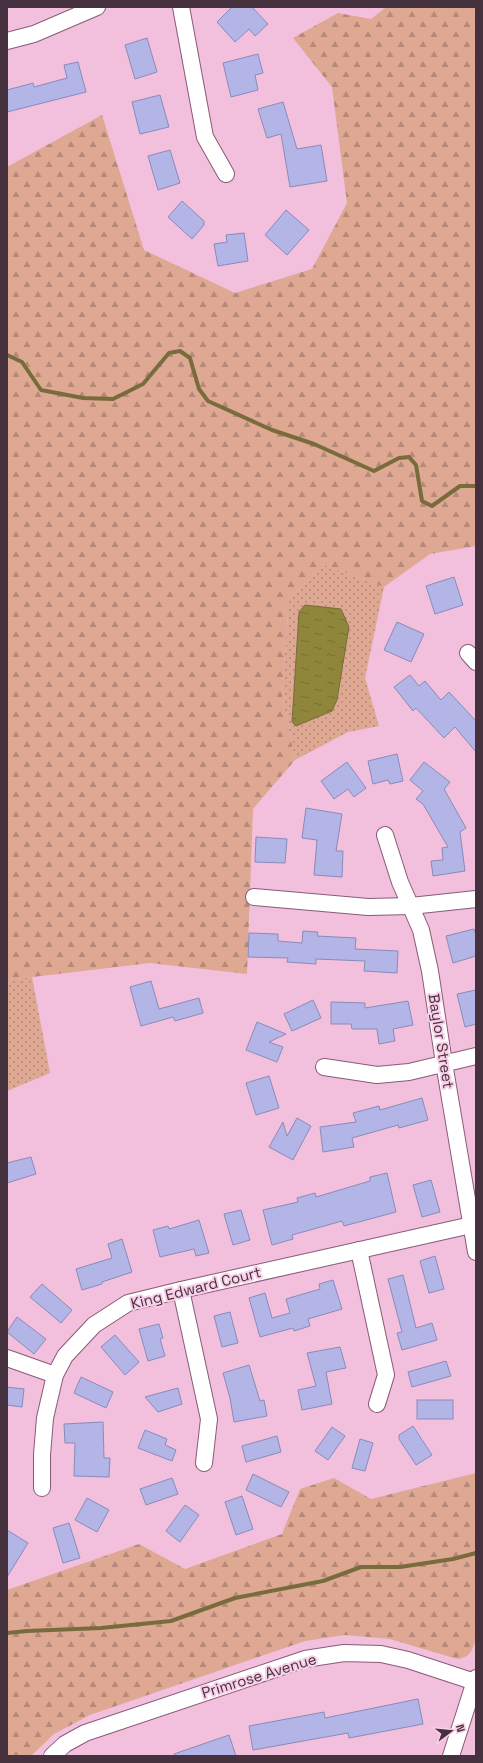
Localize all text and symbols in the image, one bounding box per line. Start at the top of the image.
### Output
street label: Baylor Street [425,992,458,1090]
street label: King Edward Court [129,1262,263,1313]
street label: Primrose Avenue [199,1649,319,1702]
north arrow [431,1711,471,1751]
text: N [453,1723,468,1734]

